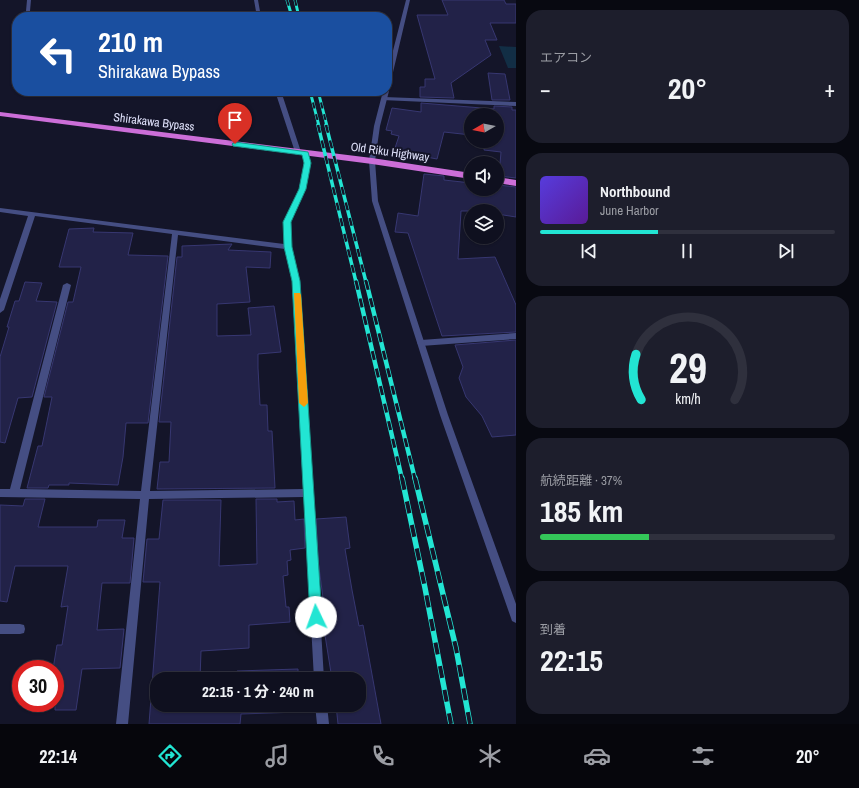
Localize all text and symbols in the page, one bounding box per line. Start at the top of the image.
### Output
text: 210 m [98,23,163,61]
icon: left [32,28,84,80]
text: エアコン [540,49,592,66]
text: Shirakawa Bypass [98,59,220,84]
text: 20° [668,68,707,108]
text: − [540,74,551,104]
text: + [824,74,835,104]
pin [218,103,252,144]
north arrow [464,108,504,148]
map controls [464,108,504,244]
street label: Shirakawa Bypass [113,109,195,135]
icon: arrive [224,109,246,131]
street label: Old Riku Highway [350,139,430,165]
button: sound [464,156,504,196]
text: Northbound [600,181,670,202]
text: June Harbor [600,202,659,219]
button: layers [464,204,504,244]
icon: previous [578,240,600,262]
icon: pause [676,240,698,262]
icon: next [775,240,797,262]
text: 29 [669,340,706,396]
text: km/h [675,389,700,408]
text: 航続距離 · 37% [540,472,622,489]
text: 185 km [540,491,623,531]
position arrow [295,596,337,638]
text: 到着 [540,621,566,638]
text: 22:15 [540,640,603,680]
speed limit sign: 30 [12,660,64,712]
text: 22:15 · 1 分 · 240 m [202,681,314,702]
icon: directions [156,742,184,770]
icon: music [263,742,291,770]
icon: phone [369,742,397,770]
icon: climate [476,742,504,770]
icon: car [583,742,611,770]
icon: filters [689,742,717,770]
text: 22:14 [39,744,77,769]
text: 20° [796,744,820,769]

